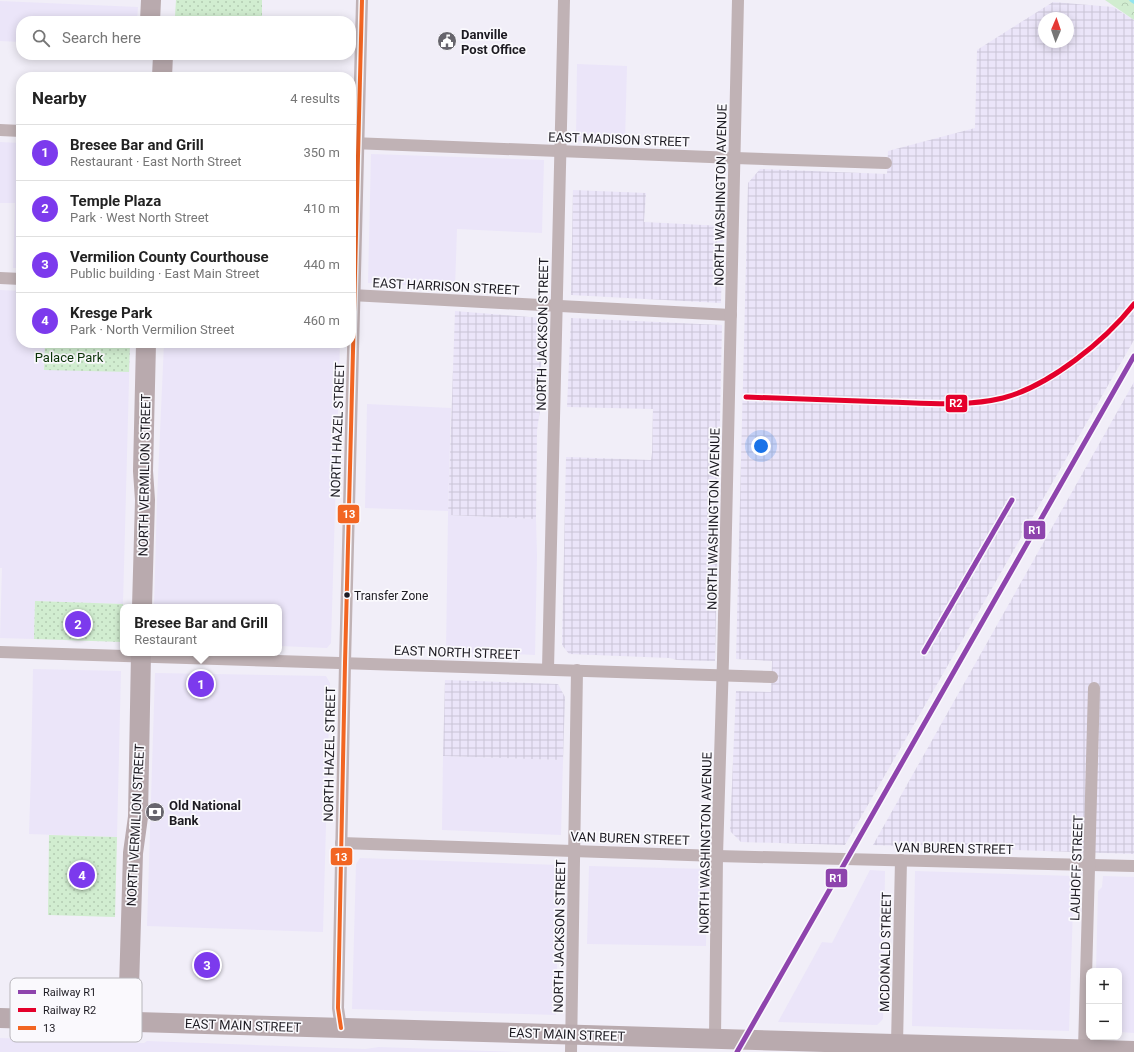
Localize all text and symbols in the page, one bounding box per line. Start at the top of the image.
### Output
north arrow [1038,12,1074,48]
search box [16,16,356,60]
icon: search [30,27,52,49]
place label: Danville Post Office [461,27,526,57]
text: Search here [62,29,141,47]
public building icon: Danville Post Office [436,30,458,52]
text: Nearby [32,88,87,108]
text: 4 results [290,91,340,106]
street label: NORTH WASHINGTON AVENUE [711,104,730,286]
street label: EAST MADISON STREET [548,130,690,149]
text: Bresee Bar and Grill [70,136,204,154]
text: 1 [41,145,49,160]
text: 350 m [303,145,340,160]
text: Restaurant · East North Street [70,154,242,169]
text: Temple Plaza [70,192,161,210]
text: 2 [41,201,49,216]
text: 410 m [303,201,340,216]
text: Park · West North Street [70,210,209,225]
text: Vermilion County Courthouse [70,248,269,266]
text: 3 [41,257,49,272]
text: 440 m [303,257,340,272]
street label: NORTH JACKSON STREET [534,257,551,411]
text: Public building · East Main Street [70,266,260,281]
street label: EAST HARRISON STREET [372,275,520,298]
text: Kresge Park [70,304,152,322]
text: 4 [41,313,49,328]
text: 460 m [303,313,340,328]
text: Park · North Vermilion Street [70,322,234,337]
park label: Palace Park [35,350,104,365]
street label: NORTH HAZEL STREET [328,362,347,498]
street label: NORTH VERMILION STREET [136,393,153,556]
line badge: R2 [945,394,968,413]
text: R2 [949,397,963,410]
street label: NORTH WASHINGTON AVENUE [704,428,723,610]
your location [751,436,771,456]
line badge: 13 [337,504,360,524]
text: 13 [343,508,355,521]
line badge: R1 [1023,520,1046,540]
text: R1 [1028,524,1042,537]
place label: Transfer Zone [354,589,428,603]
marker: Transfer Zone [342,590,352,600]
popup [120,604,282,656]
pin: 2 [65,609,91,639]
text: Bresee Bar and Grill [134,614,268,632]
text: Restaurant [134,632,197,647]
street label: EAST NORTH STREET [394,643,521,662]
pin: 1 [188,669,214,699]
street label: NORTH HAZEL STREET [321,686,338,822]
street label: NORTH VERMILION STREET [124,743,147,907]
street label: NORTH WASHINGTON AVENUE [696,752,715,934]
place label: Old National Bank [169,798,241,828]
bank icon: Old National Bank [144,801,166,823]
street label: LAUHOFF STREET [1067,815,1086,921]
street label: VAN BUREN STREET [570,829,690,848]
street label: VAN BUREN STREET [894,840,1014,857]
line badge: 13 [330,847,353,866]
text: 13 [335,851,347,864]
street label: NORTH JACKSON STREET [551,859,568,1013]
pin: 4 [69,860,95,890]
line badge: R1 [825,868,848,888]
text: R1 [829,872,843,885]
street label: MCDONALD STREET [877,892,894,1012]
pin: 3 [194,950,220,980]
map controls [1086,968,1122,1040]
button: + [1086,968,1122,1004]
legend [10,978,142,1042]
text: Railway R1 [43,986,96,999]
text: Railway R2 [43,1004,96,1017]
button: − [1086,1004,1122,1040]
street label: EAST MAIN STREET [185,1016,302,1035]
text: 13 [43,1022,55,1035]
street label: EAST MAIN STREET [509,1025,626,1044]

